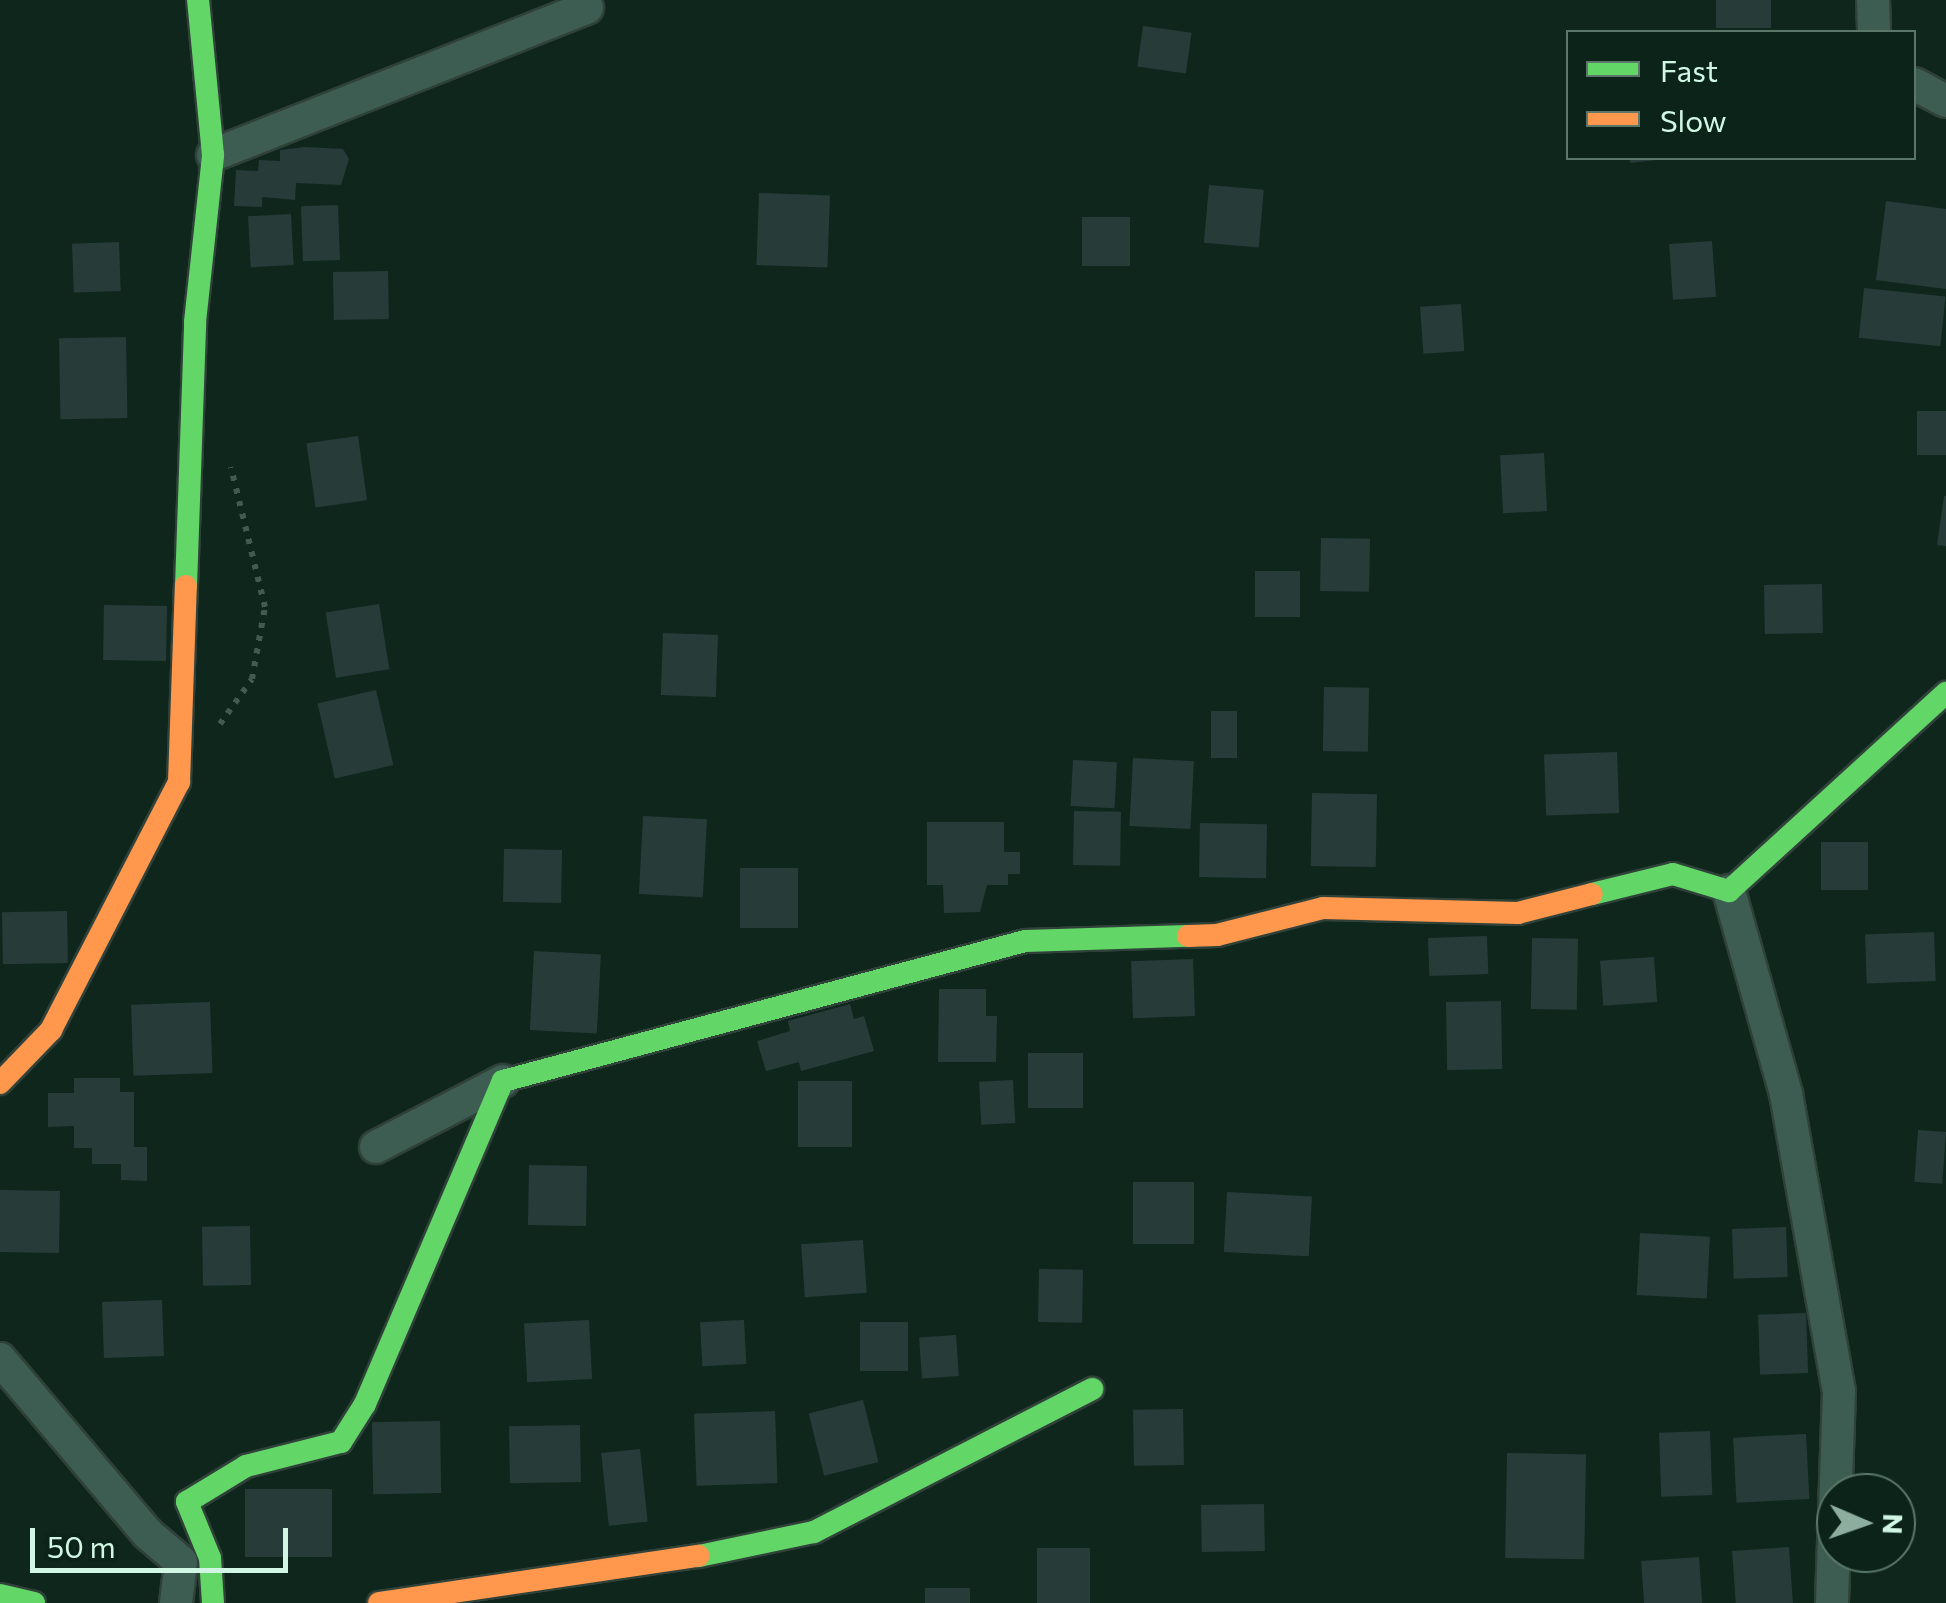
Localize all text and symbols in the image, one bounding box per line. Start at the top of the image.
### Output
legend [1566,30,1916,160]
text: Fast [1660,51,1718,88]
text: Slow [1660,101,1727,138]
north arrow [1816,1473,1916,1573]
scale bar [35,1508,292,1570]
text: N [1877,1513,1911,1535]
text: 50 m [47,1527,116,1564]

